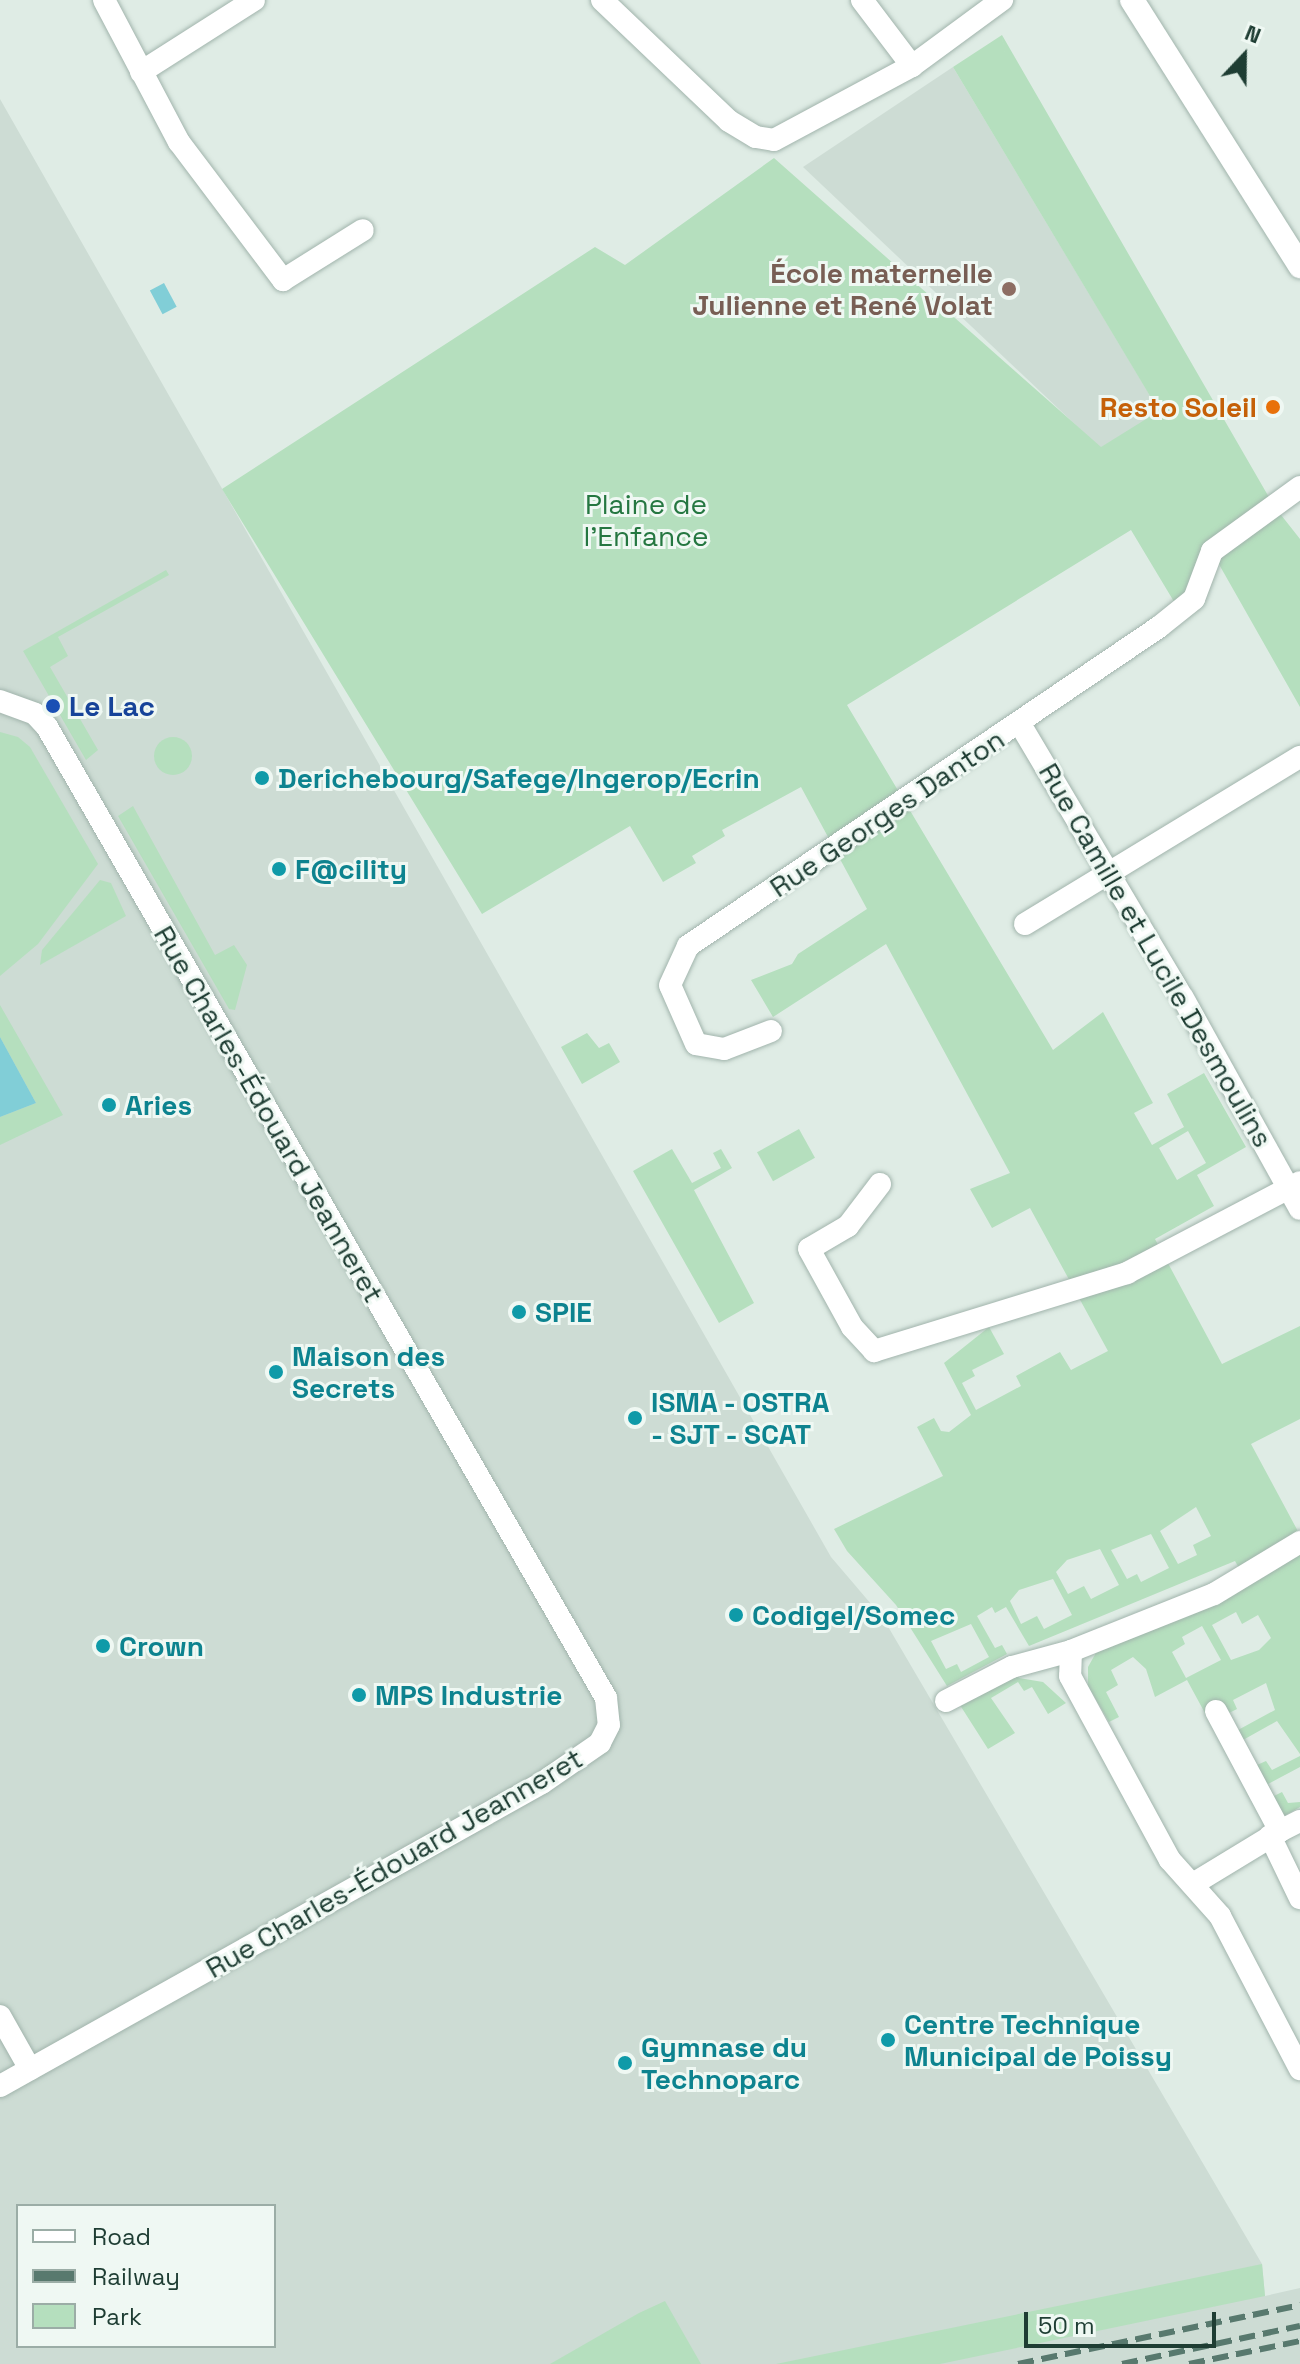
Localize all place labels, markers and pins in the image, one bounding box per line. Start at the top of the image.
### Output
place label: École maternelle Julienne et René Volat [692,256,993,322]
marker: École maternelle Julienne et René Volat [1000,280,1018,298]
place label: Resto Soleil [1100,390,1257,424]
marker: Resto Soleil [1264,398,1282,416]
place label: Le Lac [69,689,155,723]
marker: Le Lac [44,697,62,715]
place label: Derichebourg/Safege/Ingerop/Ecrin [278,761,760,795]
marker: Derichebourg/Safege/Ingerop/Ecrin [253,769,271,787]
place label: F@cility [295,852,407,886]
marker: F@cility [270,860,288,878]
place label: Aries [125,1088,192,1122]
marker: Aries [100,1096,118,1114]
place label: SPIE [535,1295,592,1329]
marker: SPIE [510,1303,528,1321]
place label: Maison des Secrets [292,1339,445,1405]
marker: Maison des Secrets [267,1363,285,1381]
place label: ISMA - OSTRA - SJT - SCAT [651,1385,831,1451]
marker: ISMA - OSTRA - SJT - SCAT [626,1409,644,1427]
place label: Codigel/Somec [752,1598,955,1632]
marker: Codigel/Somec [727,1606,745,1624]
place label: Crown [119,1629,204,1663]
marker: Crown [94,1637,112,1655]
place label: MPS Industrie [375,1678,562,1712]
marker: MPS Industrie [350,1686,368,1704]
place label: Centre Technique Municipal de Poissy [904,2007,1172,2073]
place label: Gymnase du Technoparc [641,2030,807,2096]
marker: Centre Technique Municipal de Poissy [879,2031,897,2049]
marker: Gymnase du Technoparc [616,2054,634,2072]

